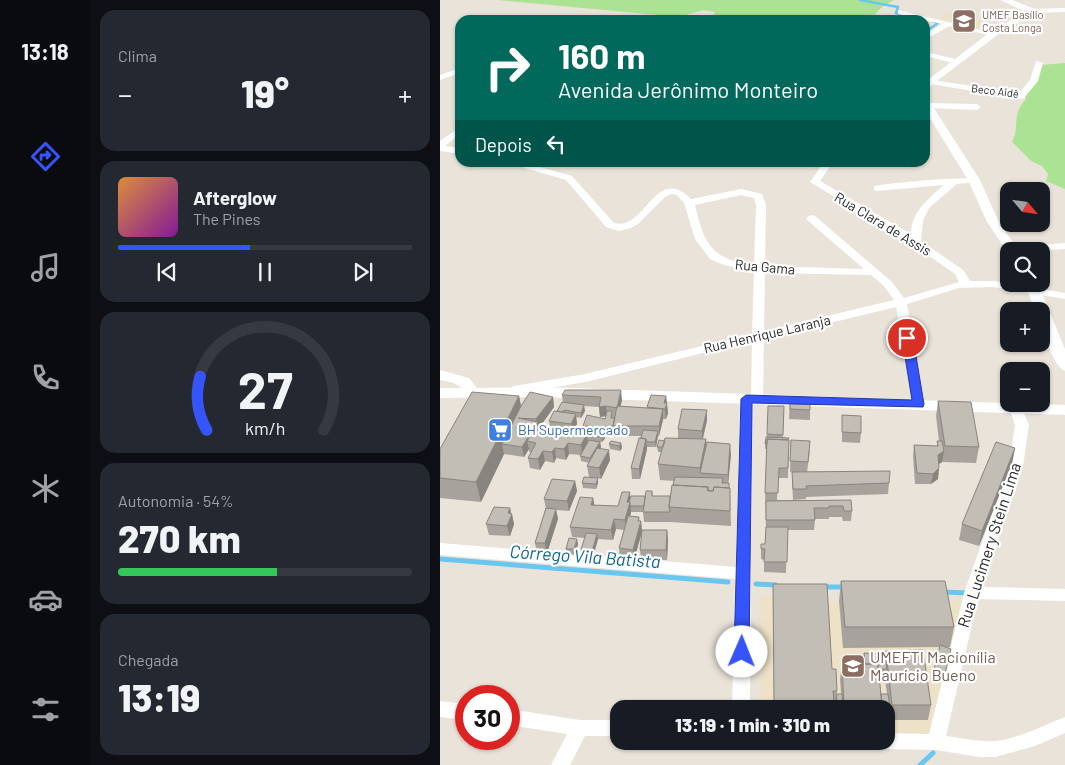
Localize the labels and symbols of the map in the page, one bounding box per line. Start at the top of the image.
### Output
school or university icon: UMEF Basílio Costa Longa [951,8,977,34]
place label: UMEF Basílio Costa Longa [982,8,1044,34]
street label: Beco Aidê [970,81,1020,100]
north arrow [1000,182,1050,232]
street label: Rua Clara de Assis [832,188,935,259]
street label: Rua Gama [734,255,796,278]
street label: Rua Henrique Laranja [702,311,832,356]
pin [886,317,928,359]
supermarket icon: BH Supermercado [487,417,513,443]
place label: BH Supermercado [518,421,628,438]
street label: Rua Lucimery Stein Lima [953,460,1024,630]
water label: Córrego Vila Batista [509,540,661,572]
position arrow [715,625,767,677]
place label: UMEFTI Macionília Maurício Bueno [870,647,996,684]
school or university icon: UMEFTI Macionília Maurício Bueno [840,653,866,679]
speed limit sign: 30 [455,685,520,750]

